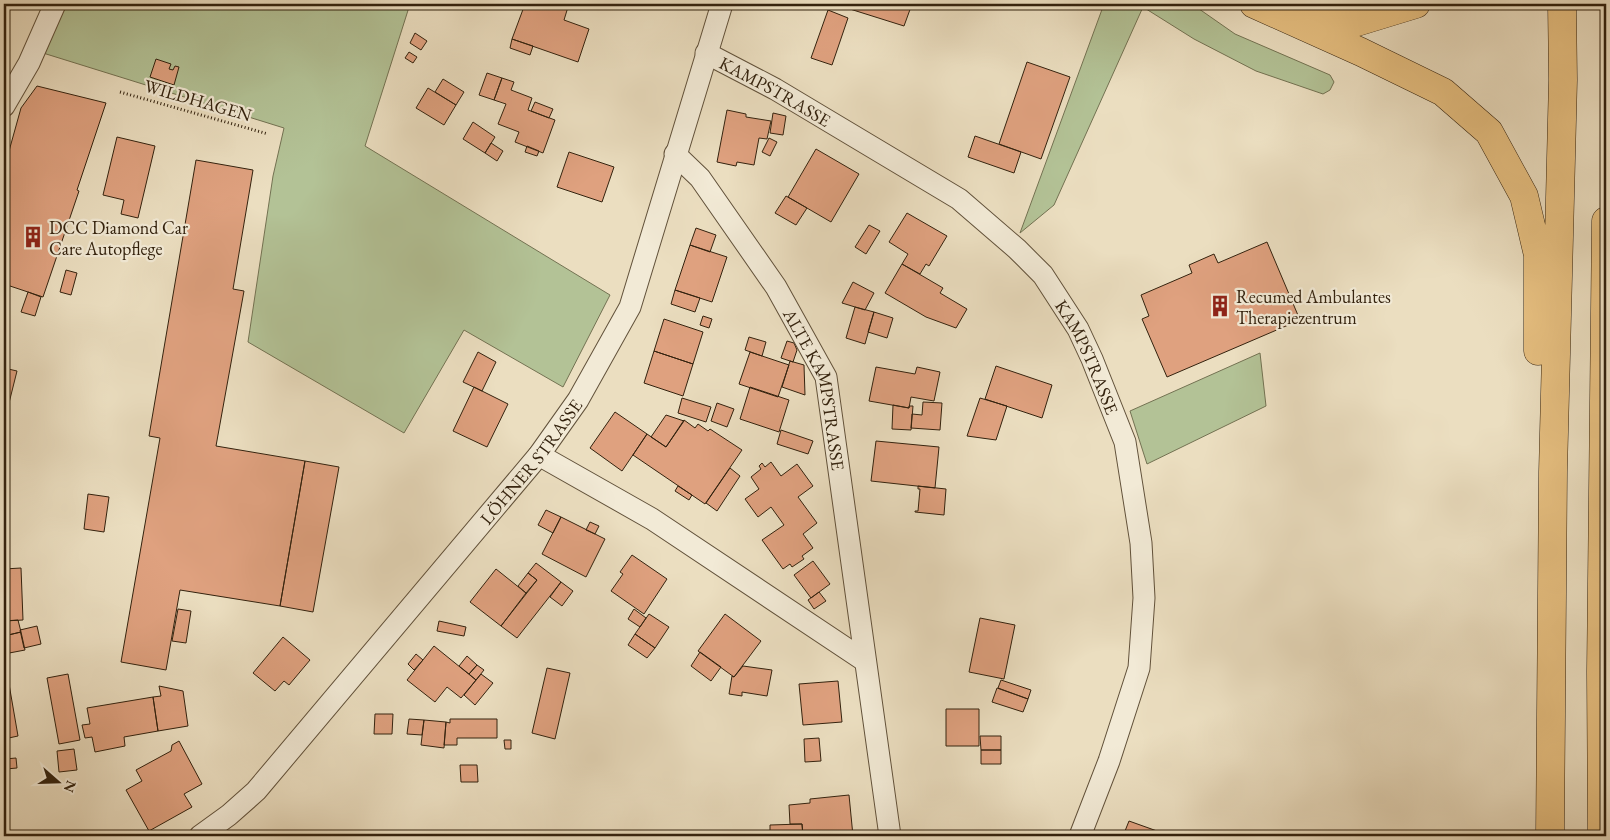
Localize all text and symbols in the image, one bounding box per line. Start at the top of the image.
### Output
street label: KAMPSTRASSE [716,51,835,131]
street label: WILDHAGEN [142,74,255,127]
place label: DCC Diamond Car Care Autopflege [49,216,188,260]
building icon: DCC Diamond Car Care Autopflege [20,224,46,250]
place label: Recumed Ambulantes Therapiezentrum [1236,285,1391,329]
building icon: Recumed Ambulantes Therapiezentrum [1207,293,1233,319]
street label: KAMPSTRASSE [1050,295,1124,417]
street label: ALTE KAMPSTRASSE [778,303,850,472]
street label: LÖHNER STRASSE [474,394,587,529]
north arrow [32,758,82,808]
text: N [60,778,81,795]

